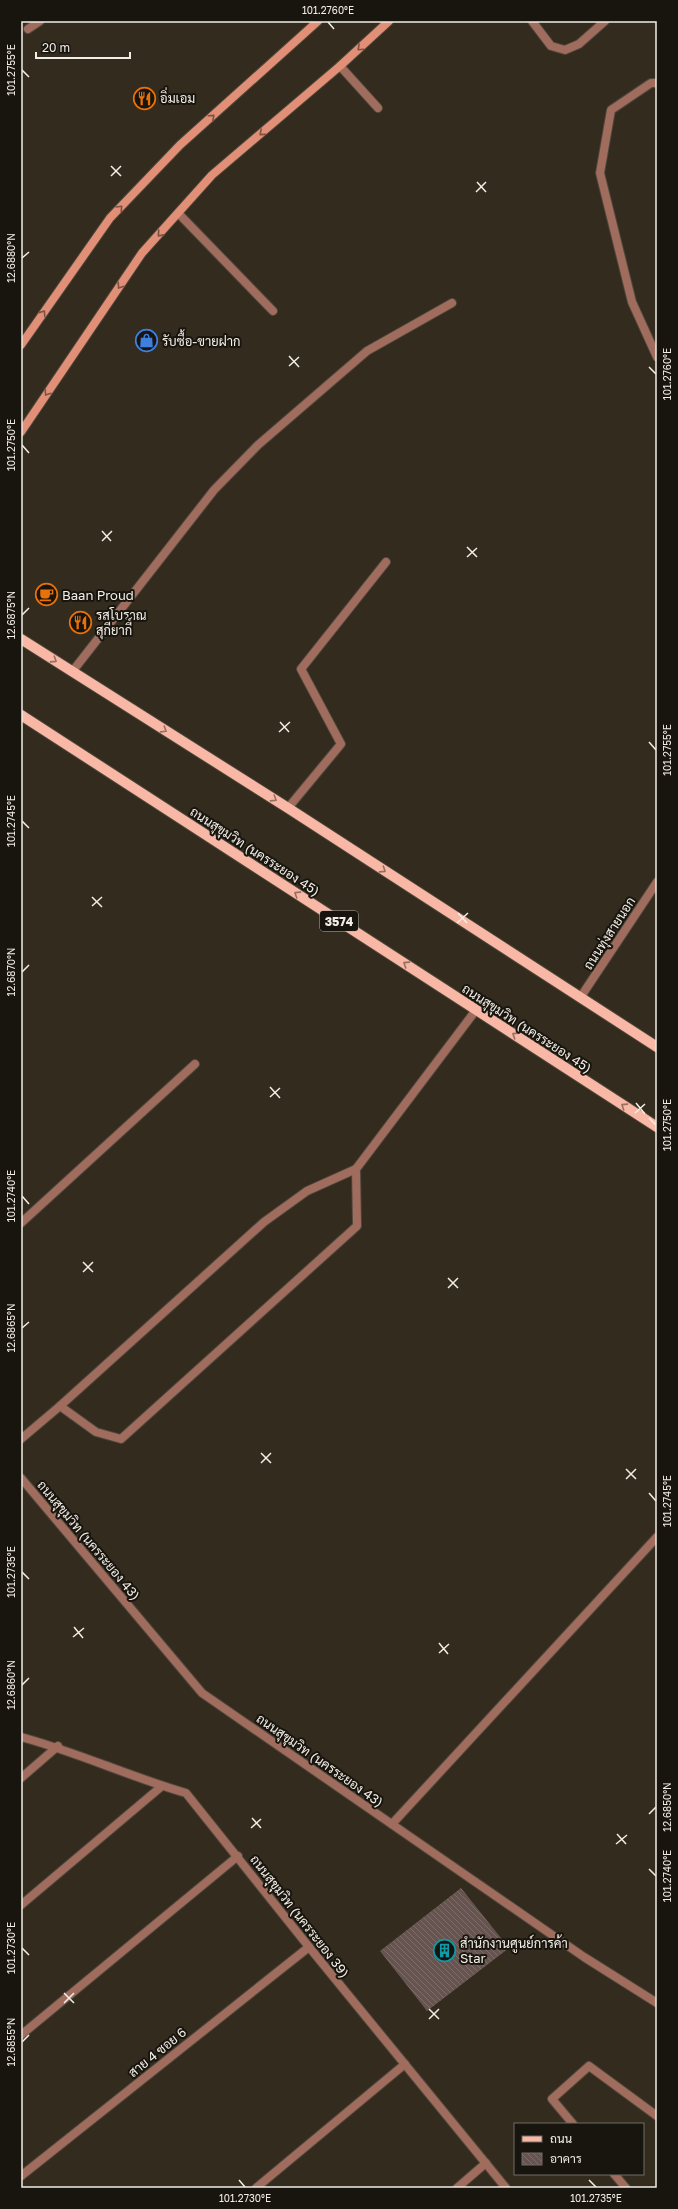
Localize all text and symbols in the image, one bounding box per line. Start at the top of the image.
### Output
text: 101.2760°E [302,4,354,16]
scale bar [36,34,130,60]
text: 20 m [42,40,70,55]
one-way arrow [357,43,365,50]
text: 101.2755°E [5,44,17,96]
restaurant icon: อิ่มเอม [131,85,157,111]
place label: อิ่มเอม [160,87,195,106]
one-way arrow [207,114,215,121]
one-way arrow [259,128,267,135]
one-way arrow [115,205,122,213]
one-way arrow [157,229,164,237]
text: 12.6880°N [5,233,17,283]
one-way arrow [117,282,125,289]
one-way arrow [38,310,46,317]
shop icon: รับซื้อ-ขายฝาก [133,328,159,354]
place label: รับซื้อ-ขายฝาก [162,329,241,349]
text: 101.2760°E [661,348,673,400]
one-way arrow [45,389,52,396]
text: 101.2750°E [5,419,17,471]
cafe icon: Baan Proud [33,582,59,608]
place label: Baan Proud [62,587,134,603]
text: 12.6875°N [5,591,17,639]
place label: รสโบราณ สุกียากี์ [96,607,147,640]
restaurant icon: รสโบราณ สุกียากี์ [68,609,94,635]
one-way arrow [50,655,57,663]
text: 101.2755°E [661,724,673,776]
one-way arrow [160,725,167,732]
one-way arrow [269,794,276,801]
text: 101.2745°E [5,795,17,847]
street label: ถนนสุขุมวิท (นครระยอง 45) [186,803,323,901]
one-way arrow [379,865,386,873]
one-way arrow [294,891,301,899]
street label: ถนนทุ่งสายนอก [580,894,640,973]
road number: 3574 [320,911,358,931]
text: 12.6870°N [5,948,17,996]
one-way arrow [403,962,410,969]
street label: ถนนสุขุมวิท (นครระยอง 45) [458,980,595,1078]
one-way arrow [512,1032,519,1040]
text: 101.2750°E [661,1099,673,1151]
one-way arrow [621,1103,628,1111]
text: 101.2740°E [5,1170,17,1222]
text: 12.6865°N [5,1303,17,1353]
text: 101.2745°E [661,1475,673,1527]
street label: ถนนสุขุมวิท (นครระยอง 43) [33,1477,144,1604]
text: 101.2735°E [5,1546,17,1598]
text: 12.6860°N [5,1660,17,1710]
street label: ถนนสุขุมวิท (นครระยอง 43) [252,1710,386,1812]
text: 12.6850°N [661,1782,673,1832]
text: 101.2740°E [661,1850,673,1902]
street label: ถนนสุขุมวิท (นครระยอง 39) [246,1852,353,1982]
text: 101.2730°E [5,1922,17,1974]
place label: สำนักงานศูนย์การค้า Star [460,1934,568,1966]
building icon: สำนักงานศูนย์การค้า Star [431,1937,457,1963]
text: 12.6855°N [5,2018,17,2066]
street label: สาย 4 ซอย 6 [125,2024,189,2080]
legend [514,2123,644,2175]
text: ถนน [550,2131,573,2146]
text: อาคาร [550,2151,582,2166]
text: 101.2730°E [219,2192,271,2204]
text: 101.2735°E [570,2192,622,2204]

